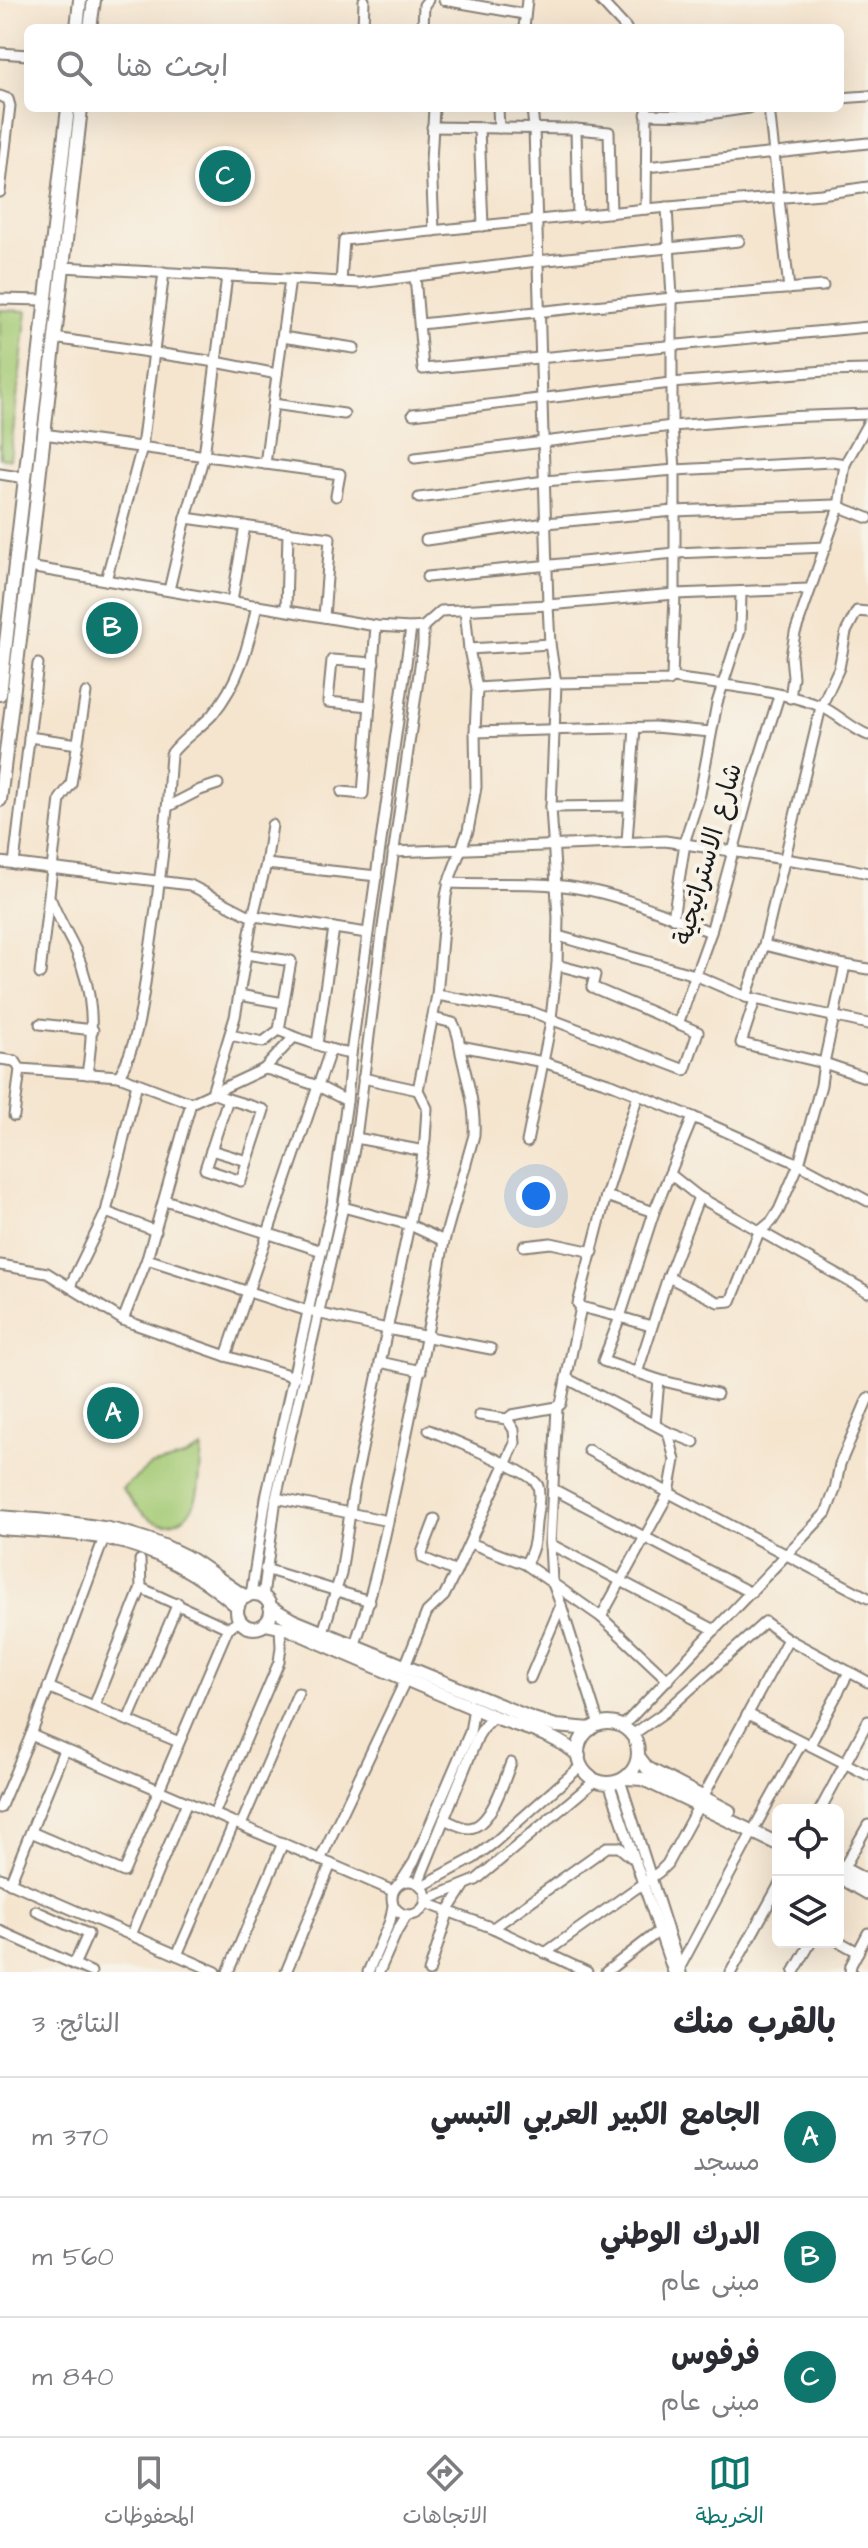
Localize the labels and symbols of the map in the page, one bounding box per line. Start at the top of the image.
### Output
pin: C [199,146,251,206]
pin: B [86,598,138,658]
street label: شارع الاستراتيجية [665,759,751,949]
your location [516,1176,556,1216]
pin: A [87,1383,139,1443]

